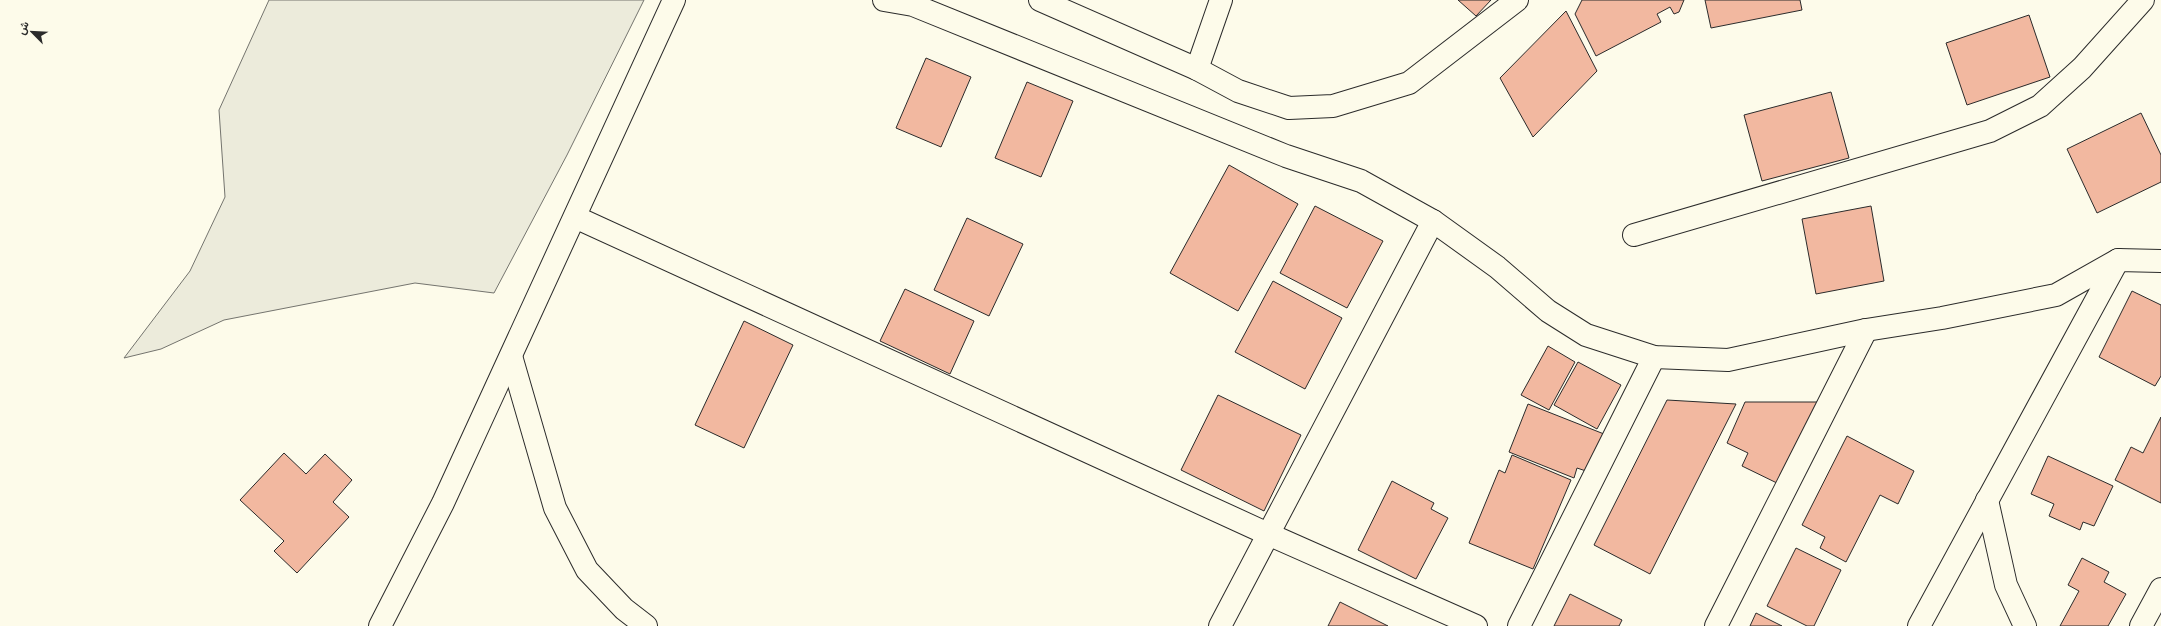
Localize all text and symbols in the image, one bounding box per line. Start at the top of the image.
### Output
north arrow [12,12,52,52]
text: ش [14,19,32,37]

